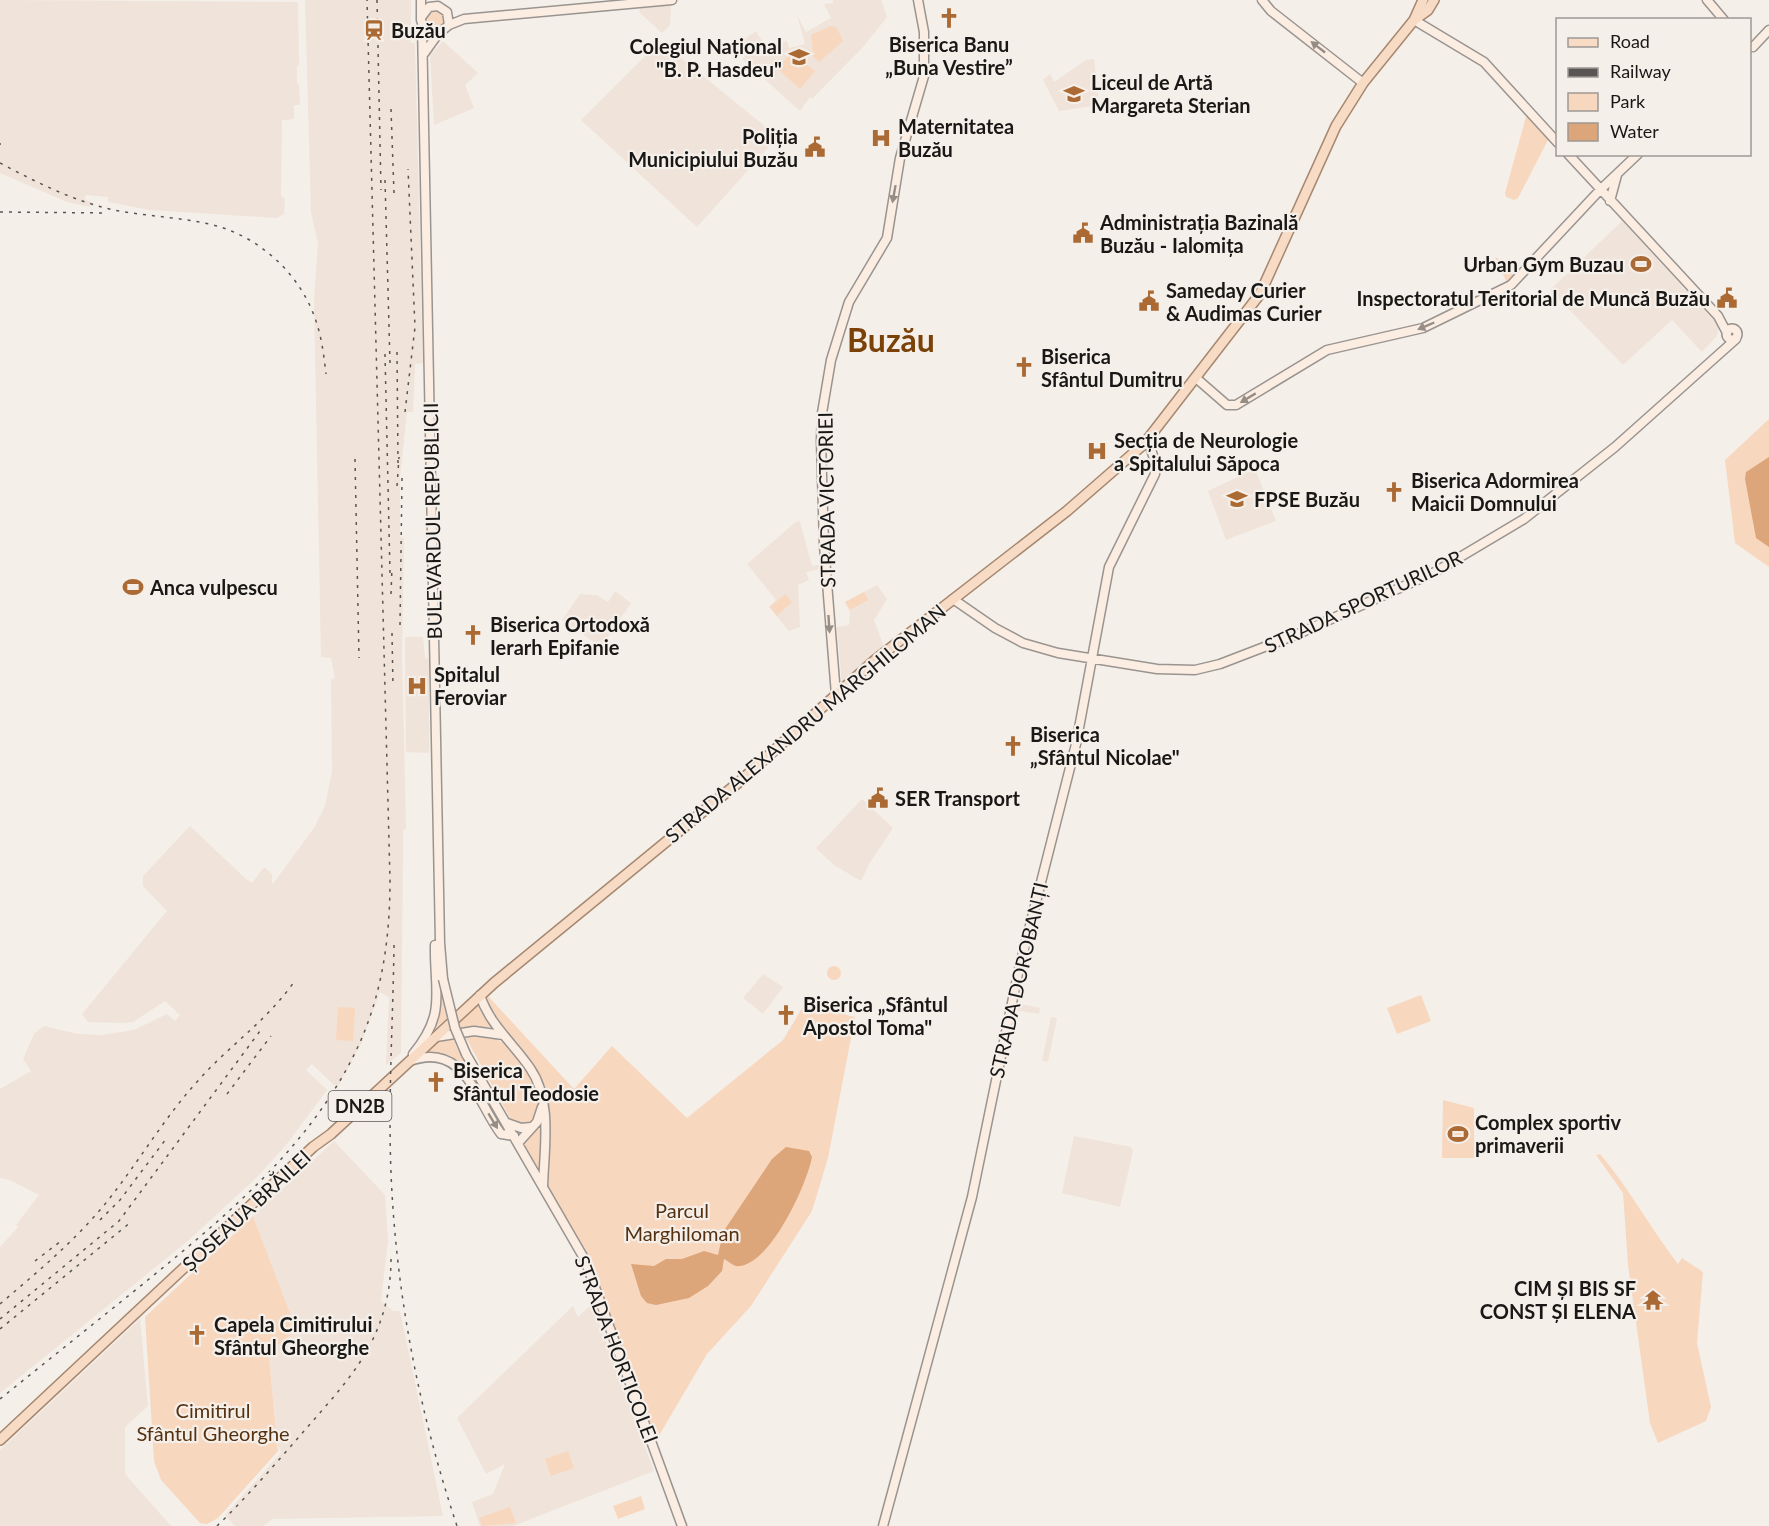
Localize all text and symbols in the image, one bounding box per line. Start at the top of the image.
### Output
church icon: Biserica Banu „Buna Vestire” [937,6,961,30]
station icon: Buzău [362,18,386,42]
place label: Buzău [391,18,446,42]
legend [1556,18,1751,156]
text: Road [1610,30,1650,52]
place label: Biserica Banu „Buna Vestire” [885,32,1013,79]
place label: Colegiul Național "B. P. Hasdeu" [630,34,782,81]
one-way arrow [1310,42,1325,54]
school or university icon: Colegiul Național "B. P. Hasdeu" [787,45,811,69]
text: Railway [1610,60,1671,82]
place label: Liceul de Artă Margareta Sterian [1091,70,1251,117]
school or university icon: Liceul de Artă Margareta Sterian [1062,82,1086,106]
text: Park [1610,90,1646,112]
place label: Maternitatea Buzău [898,114,1014,161]
text: Water [1610,120,1659,142]
place label: Poliția Municipiului Buzău [628,124,798,171]
hospital icon: Maternitatea Buzău [869,126,893,150]
public building icon: Poliția Municipiului Buzău [803,135,827,159]
one-way arrow [890,184,899,203]
place label: Administrația Bazinală Buzău - Ialomița [1099,210,1298,257]
public building icon: Administrația Bazinală Buzău - Ialomița [1071,221,1095,245]
place label: Urban Gym Buzau [1463,252,1624,276]
sports icon: Urban Gym Buzau [1629,252,1653,276]
place label: Sameday Curier & Audimas Curier [1166,278,1322,325]
place label: Inspectoratul Teritorial de Muncă Buzău [1356,286,1710,310]
public building icon: Inspectoratul Teritorial de Muncă Buzău [1715,286,1739,310]
public building icon: Sameday Curier & Audimas Curier [1137,289,1161,313]
district label: Buzău [847,320,935,359]
one-way arrow [1417,321,1435,331]
place label: Biserica Sfântul Dumitru [1041,344,1183,391]
church icon: Biserica Sfântul Dumitru [1012,355,1036,379]
one-way arrow [1240,392,1256,403]
street label: BULEVARDUL REPUBLICII [418,402,446,640]
street label: STRADA VICTORIEI [812,412,840,588]
place label: Secția de Neurologie a Spitalului Săpoca [1114,428,1298,475]
hospital icon: Secția de Neurologie a Spitalului Săpoca [1085,439,1109,463]
place label: Biserica Adormirea Maicii Domnului [1411,468,1579,515]
church icon: Biserica Adormirea Maicii Domnului [1382,480,1406,504]
school or university icon: FPSE Buzău [1225,487,1249,511]
place label: FPSE Buzău [1254,487,1360,511]
street label: STRADA SPORTURILOR [1260,544,1466,657]
sports icon: Anca vulpescu [121,575,145,599]
place label: Anca vulpescu [149,575,278,599]
street label: STRADA ALEXANDRU MARGHILOMAN [660,599,950,847]
place label: Biserica Ortodoxă Ierarh Epifanie [490,612,650,659]
one-way arrow [825,614,834,633]
church icon: Biserica Ortodoxă Ierarh Epifanie [461,623,485,647]
place label: Spitalul Feroviar [434,662,507,709]
hospital icon: Spitalul Feroviar [405,674,429,698]
place label: Biserica „Sfântul Nicolae" [1030,722,1180,769]
church icon: Biserica „Sfântul Nicolae" [1001,734,1025,758]
public building icon: SER Transport [866,786,890,810]
place label: SER Transport [895,786,1020,810]
street label: STRADA DOROBANȚI [984,880,1052,1080]
place label: Biserica „Sfântul Apostol Toma" [802,992,948,1039]
church icon: Biserica „Sfântul Apostol Toma" [774,1003,798,1027]
place label: Biserica Sfântul Teodosie [453,1058,599,1105]
church icon: Biserica Sfântul Teodosie [424,1070,448,1094]
road number: DN2B [328,1091,392,1121]
place label: Complex sportiv primaverii [1475,1110,1621,1157]
one-way arrow [487,1113,498,1129]
sports icon: Complex sportiv primaverii [1446,1122,1470,1146]
street label: ȘOSEAUA BRĂILEI [177,1144,315,1276]
park label: Parcul Marghiloman [624,1198,740,1245]
street label: STRADA HORTICOLEI [570,1252,664,1446]
place label: CIM ȘI BIS SF CONST ȘI ELENA [1480,1276,1636,1323]
temple icon: CIM ȘI BIS SF CONST ȘI ELENA [1641,1288,1665,1312]
place label: Capela Cimitirului Sfântul Gheorghe [214,1312,372,1359]
church icon: Capela Cimitirului Sfântul Gheorghe [185,1323,209,1347]
park label: Cimitirul Sfântul Gheorghe [136,1398,290,1445]

